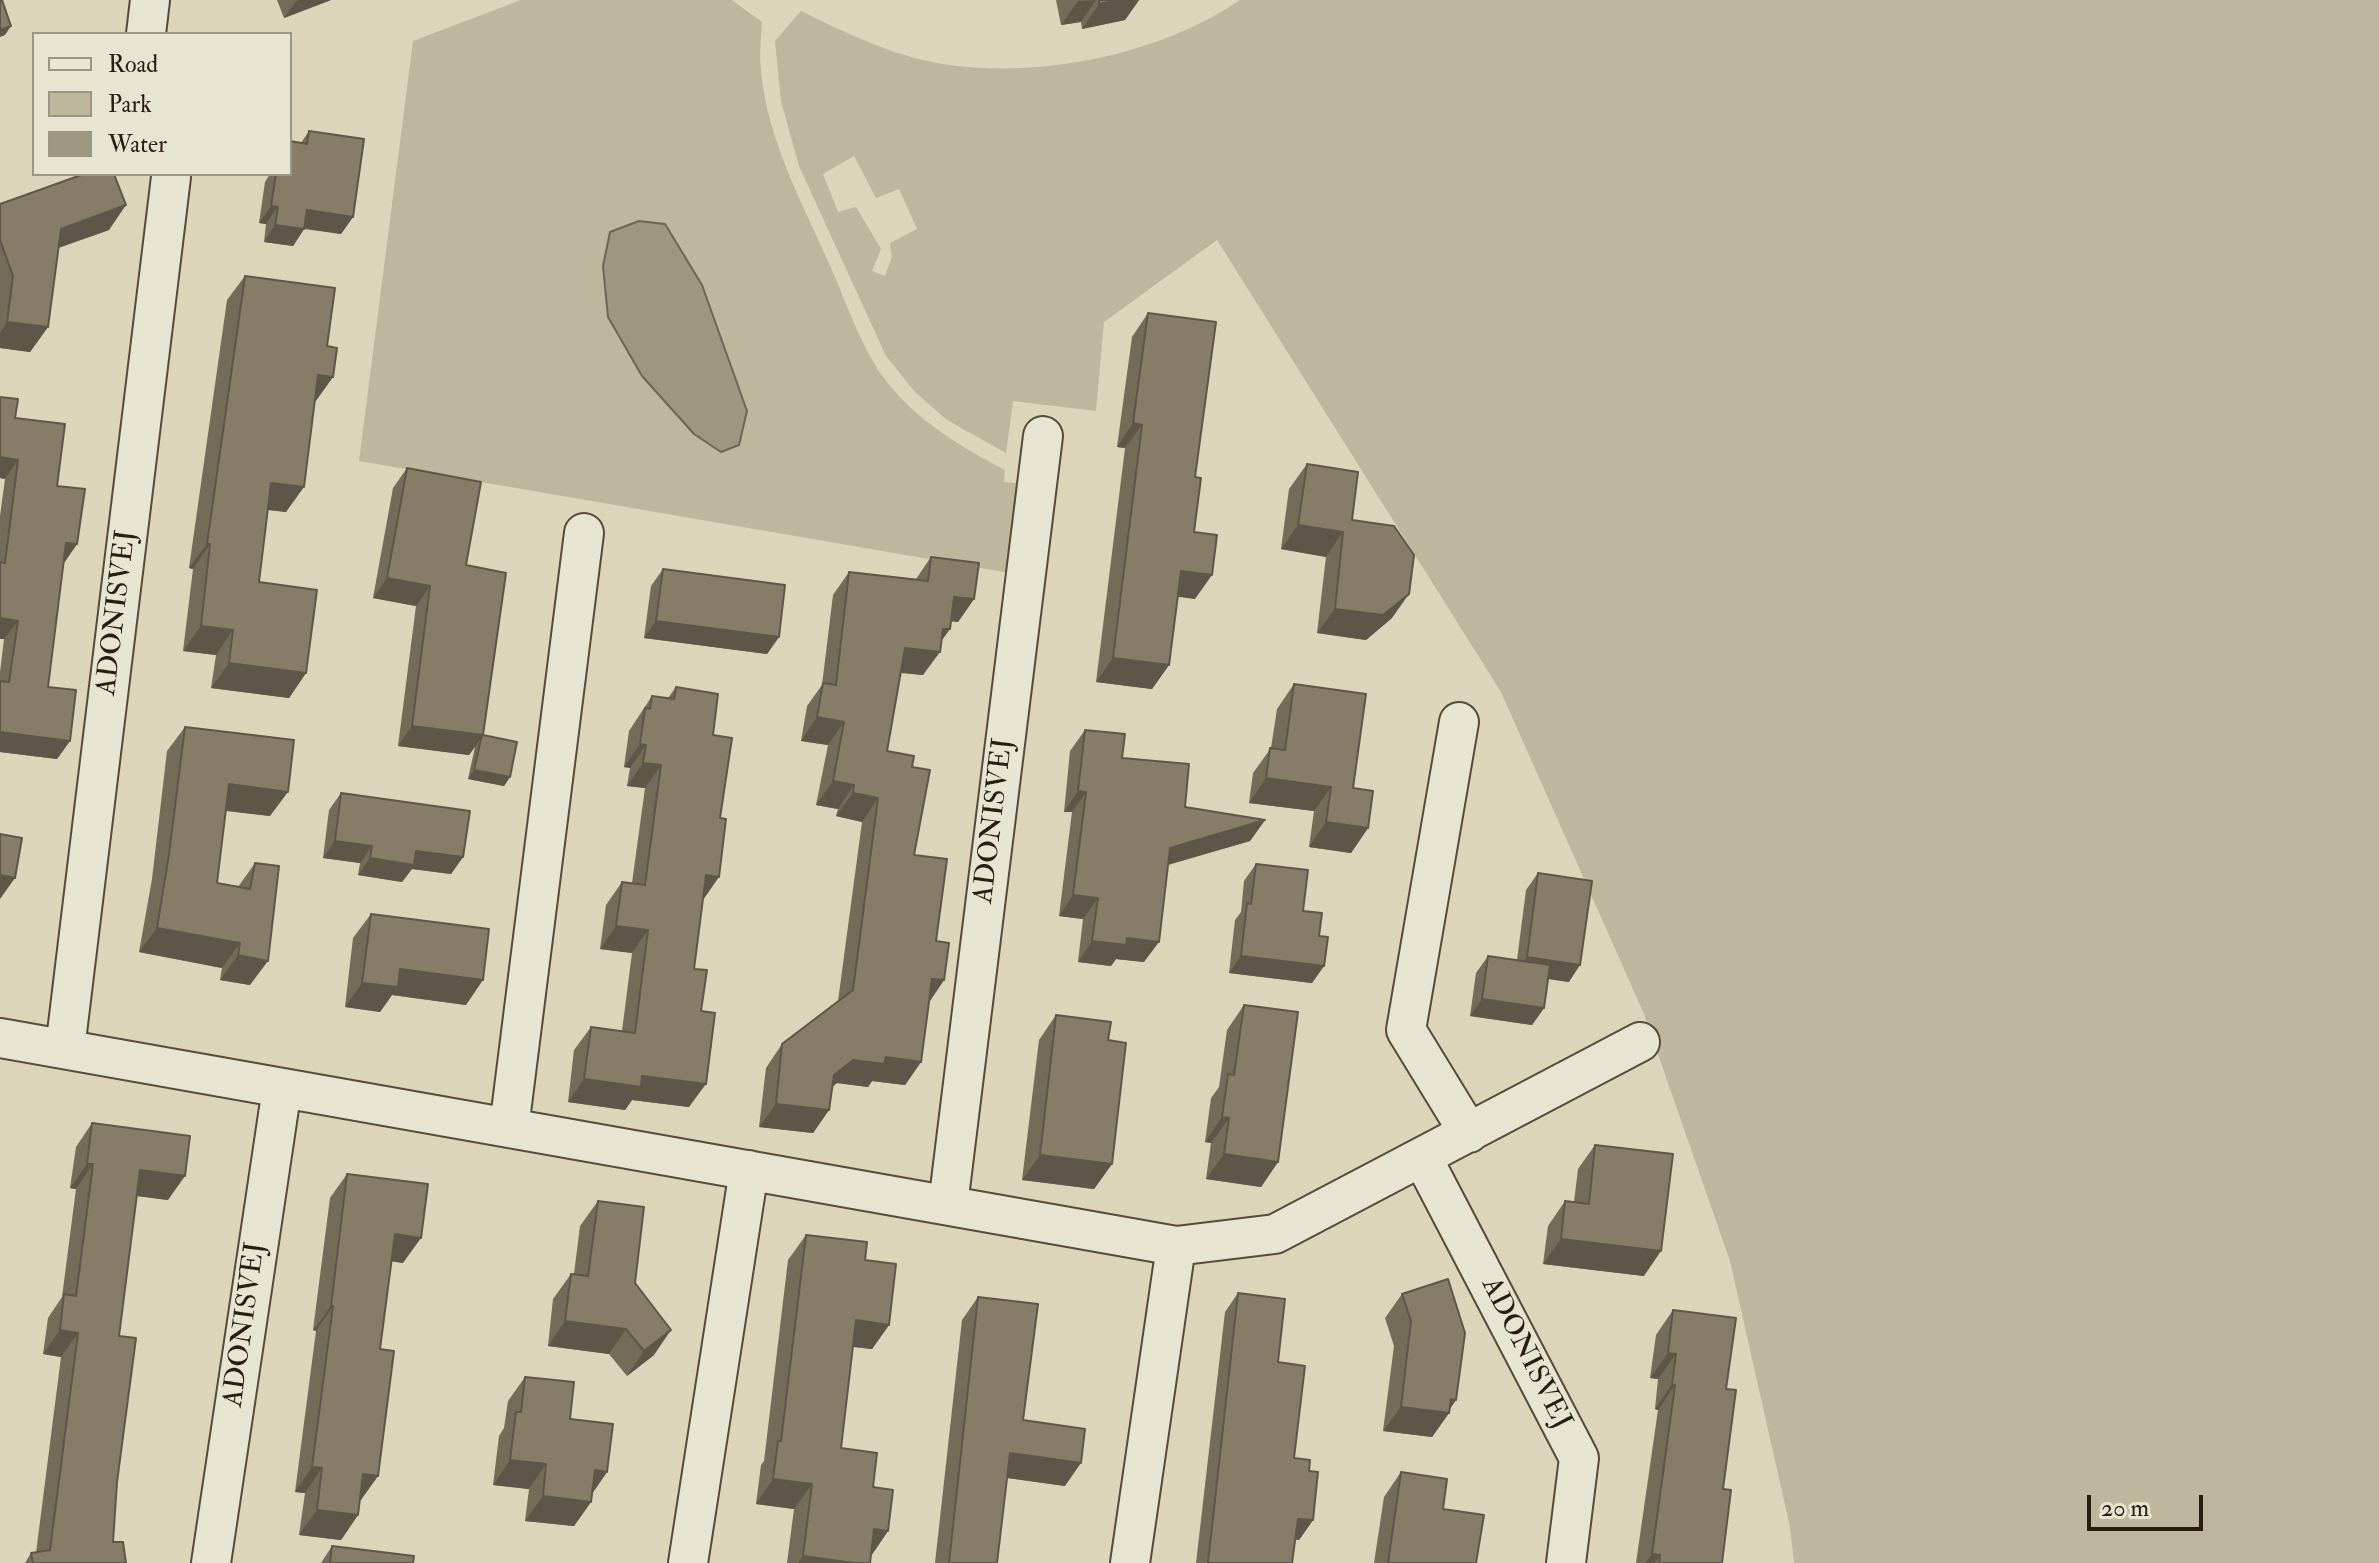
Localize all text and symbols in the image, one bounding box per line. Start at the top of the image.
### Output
legend [32,32,292,176]
text: Road [108,49,158,80]
text: Park [108,89,152,120]
text: Water [108,129,167,160]
street label: ADONISVEJ [91,528,145,698]
street label: ADONISVEJ [968,736,1022,906]
street label: ADONISVEJ [218,1240,274,1410]
street label: ADONISVEJ [1472,1272,1578,1436]
scale bar [2091,1479,2207,1529]
text: 20 m [2101,1493,2149,1524]

